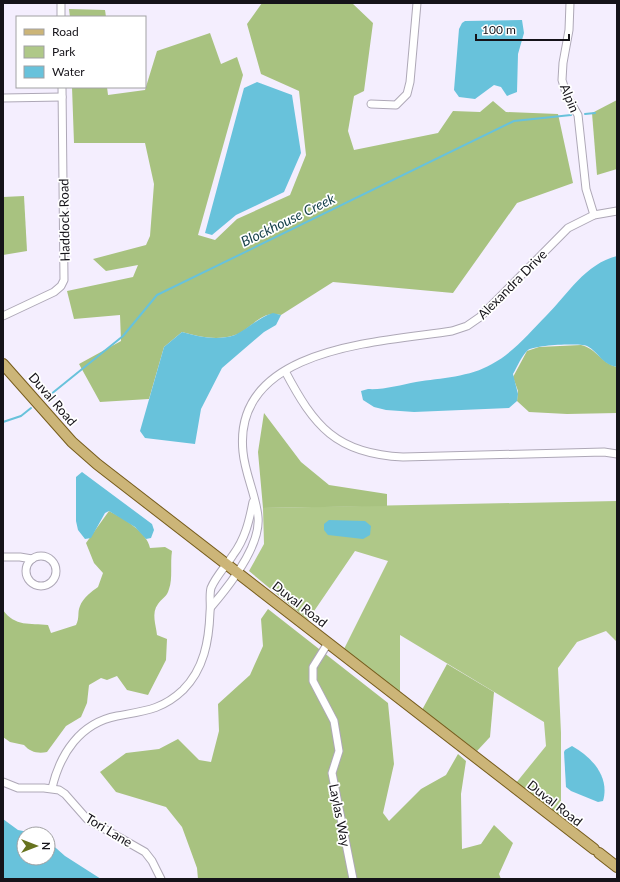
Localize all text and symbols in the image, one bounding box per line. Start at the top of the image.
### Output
legend [16,16,146,88]
scale bar [476,16,569,42]
text: 100 m [482,22,516,37]
text: Road [52,24,79,39]
text: Park [52,44,76,59]
text: Water [52,64,85,79]
street label: Alpin [557,81,583,115]
street label: Haddock Road [55,178,73,262]
water label: Blockhouse Creek [238,189,338,250]
street label: Alexandra Drive [474,246,550,322]
street label: Duval Road [26,369,80,429]
street label: Duval Road [269,578,331,630]
street label: Duval Road [524,777,586,829]
street label: Laylas Way [326,782,354,848]
street label: Tori Lane [83,810,135,850]
north arrow [16,826,56,866]
text: N [40,842,53,850]

